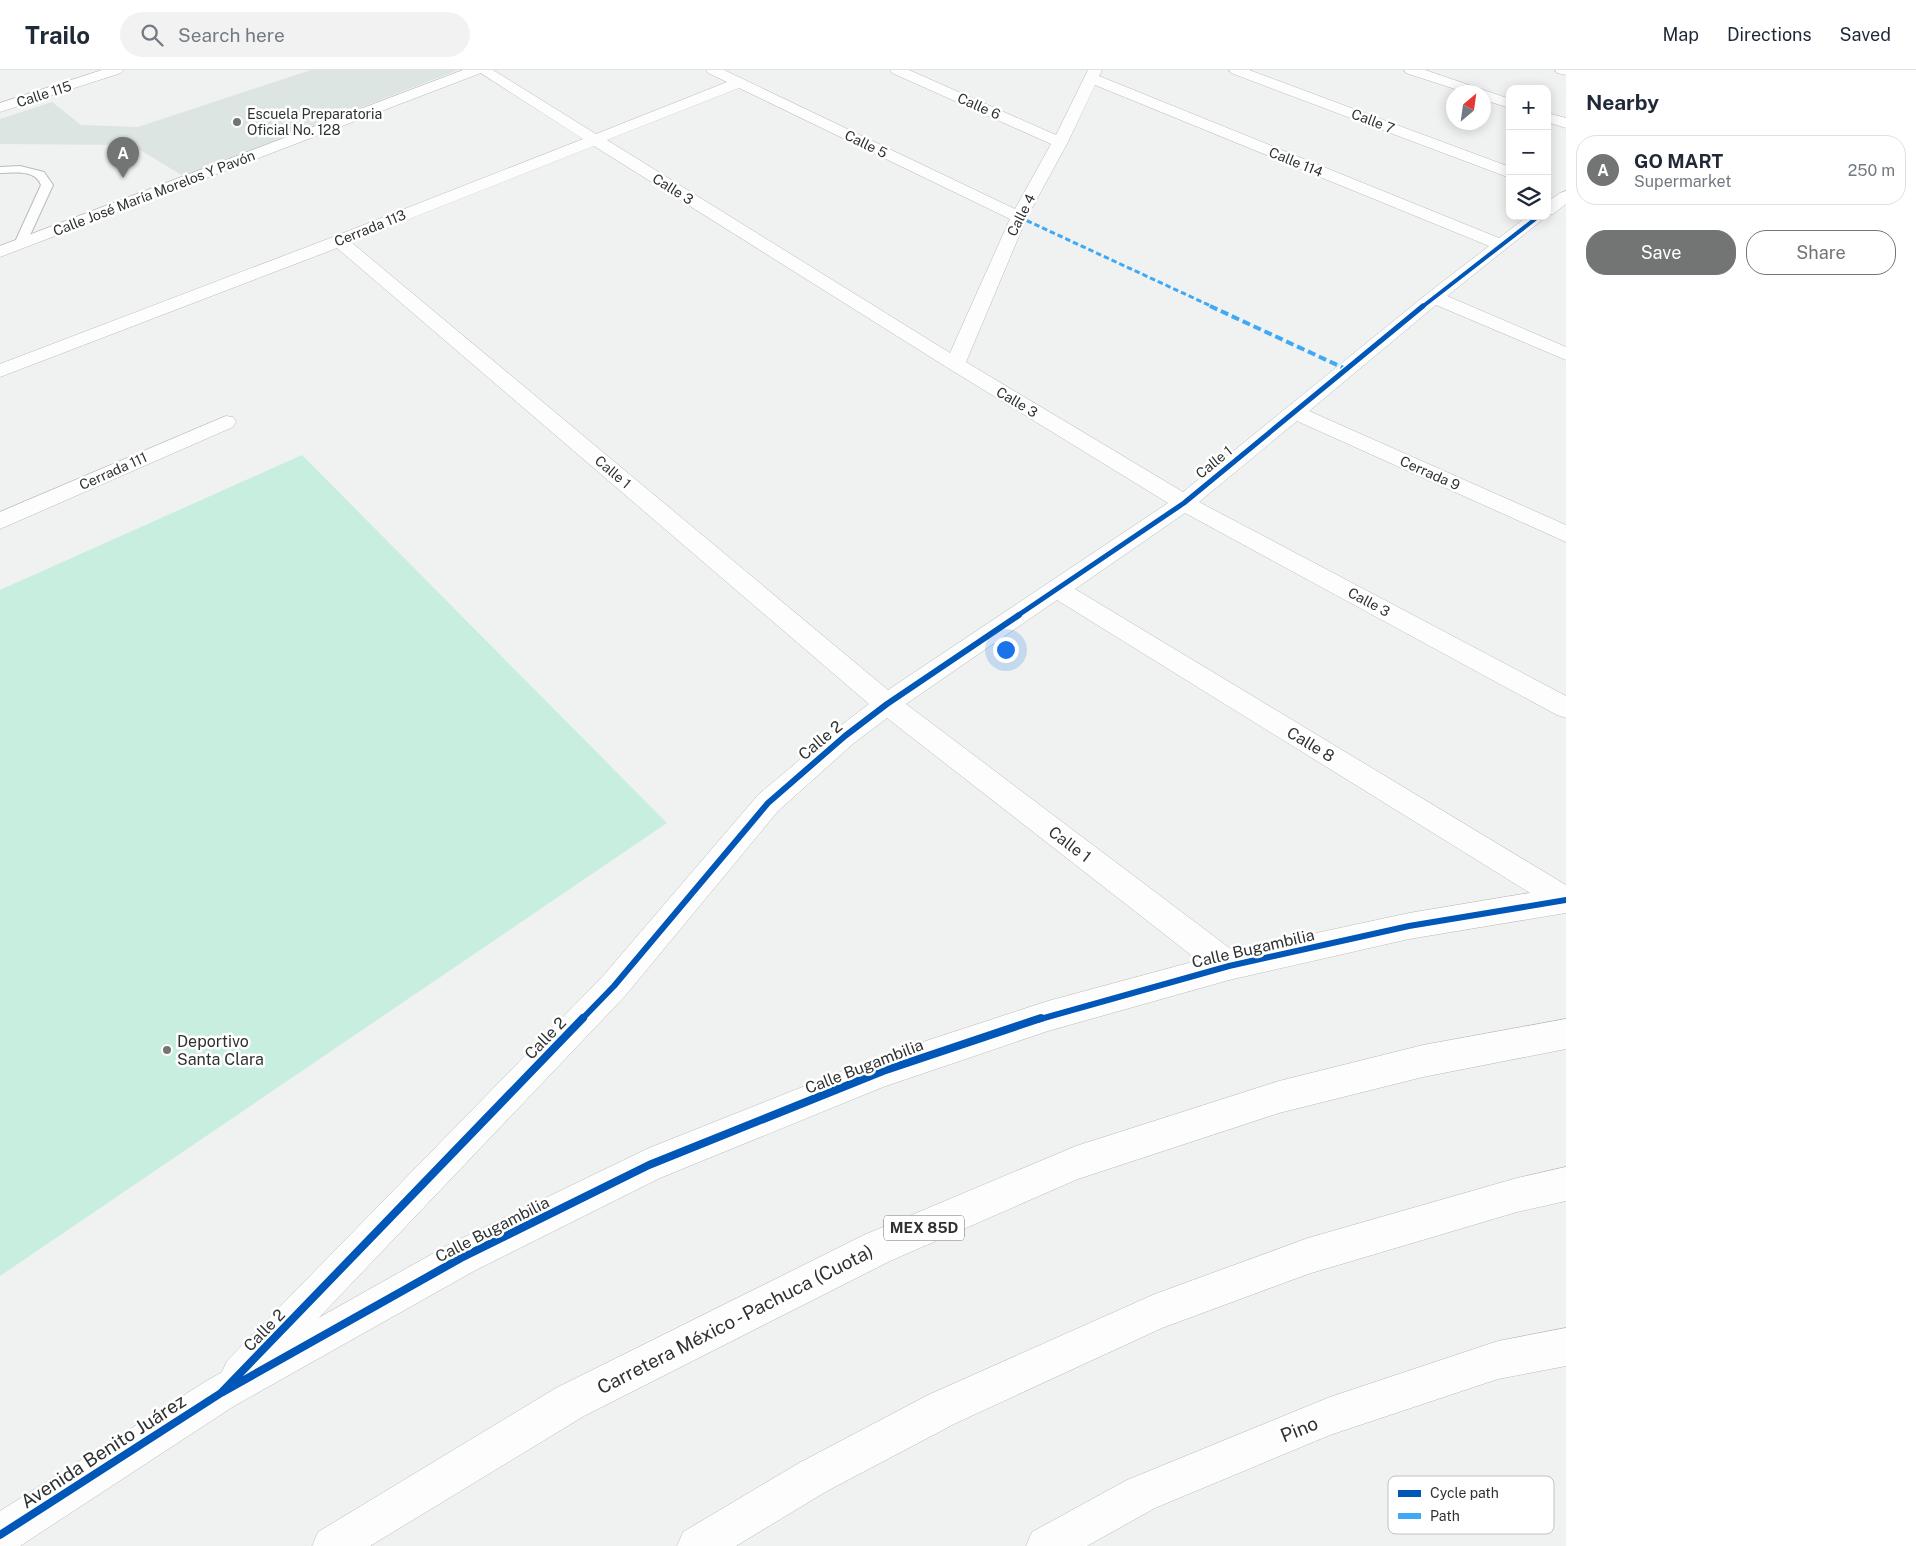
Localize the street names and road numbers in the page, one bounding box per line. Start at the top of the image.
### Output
street label: Calle 115 [15,78,74,110]
street label: Calle 6 [955,90,1003,123]
street label: Calle 7 [1349,105,1397,137]
street label: Calle 5 [842,127,890,161]
street label: Calle 114 [1267,144,1325,180]
street label: Calle José María Morelos Y Pavón [51,147,257,239]
street label: Calle 3 [650,170,697,208]
street label: Calle 4 [1004,191,1038,239]
street label: Cerrada 113 [332,206,408,250]
street label: Calle 3 [993,383,1041,421]
street label: Calle 1 [1193,443,1235,481]
street label: Cerrada 111 [77,449,149,493]
street label: Calle 1 [592,452,634,492]
street label: Cerrada 9 [1397,453,1463,493]
street label: Calle 3 [1345,584,1393,620]
street label: Calle 2 [795,717,846,764]
street label: Calle 8 [1284,723,1338,766]
street label: Calle 1 [1045,822,1095,866]
street label: Calle Bugambilia [1190,925,1316,972]
street label: Calle 2 [521,1013,570,1063]
street label: Calle Bugambilia [802,1035,926,1098]
street label: Calle Bugambilia [432,1193,552,1266]
road number: MEX 85D [884,1216,964,1240]
street label: Carretera México - Pachuca (Cuota) [593,1240,877,1398]
street label: Calle 2 [240,1305,289,1355]
street label: Avenida Benito Juárez [16,1389,190,1513]
street label: Pino [1277,1412,1321,1446]

